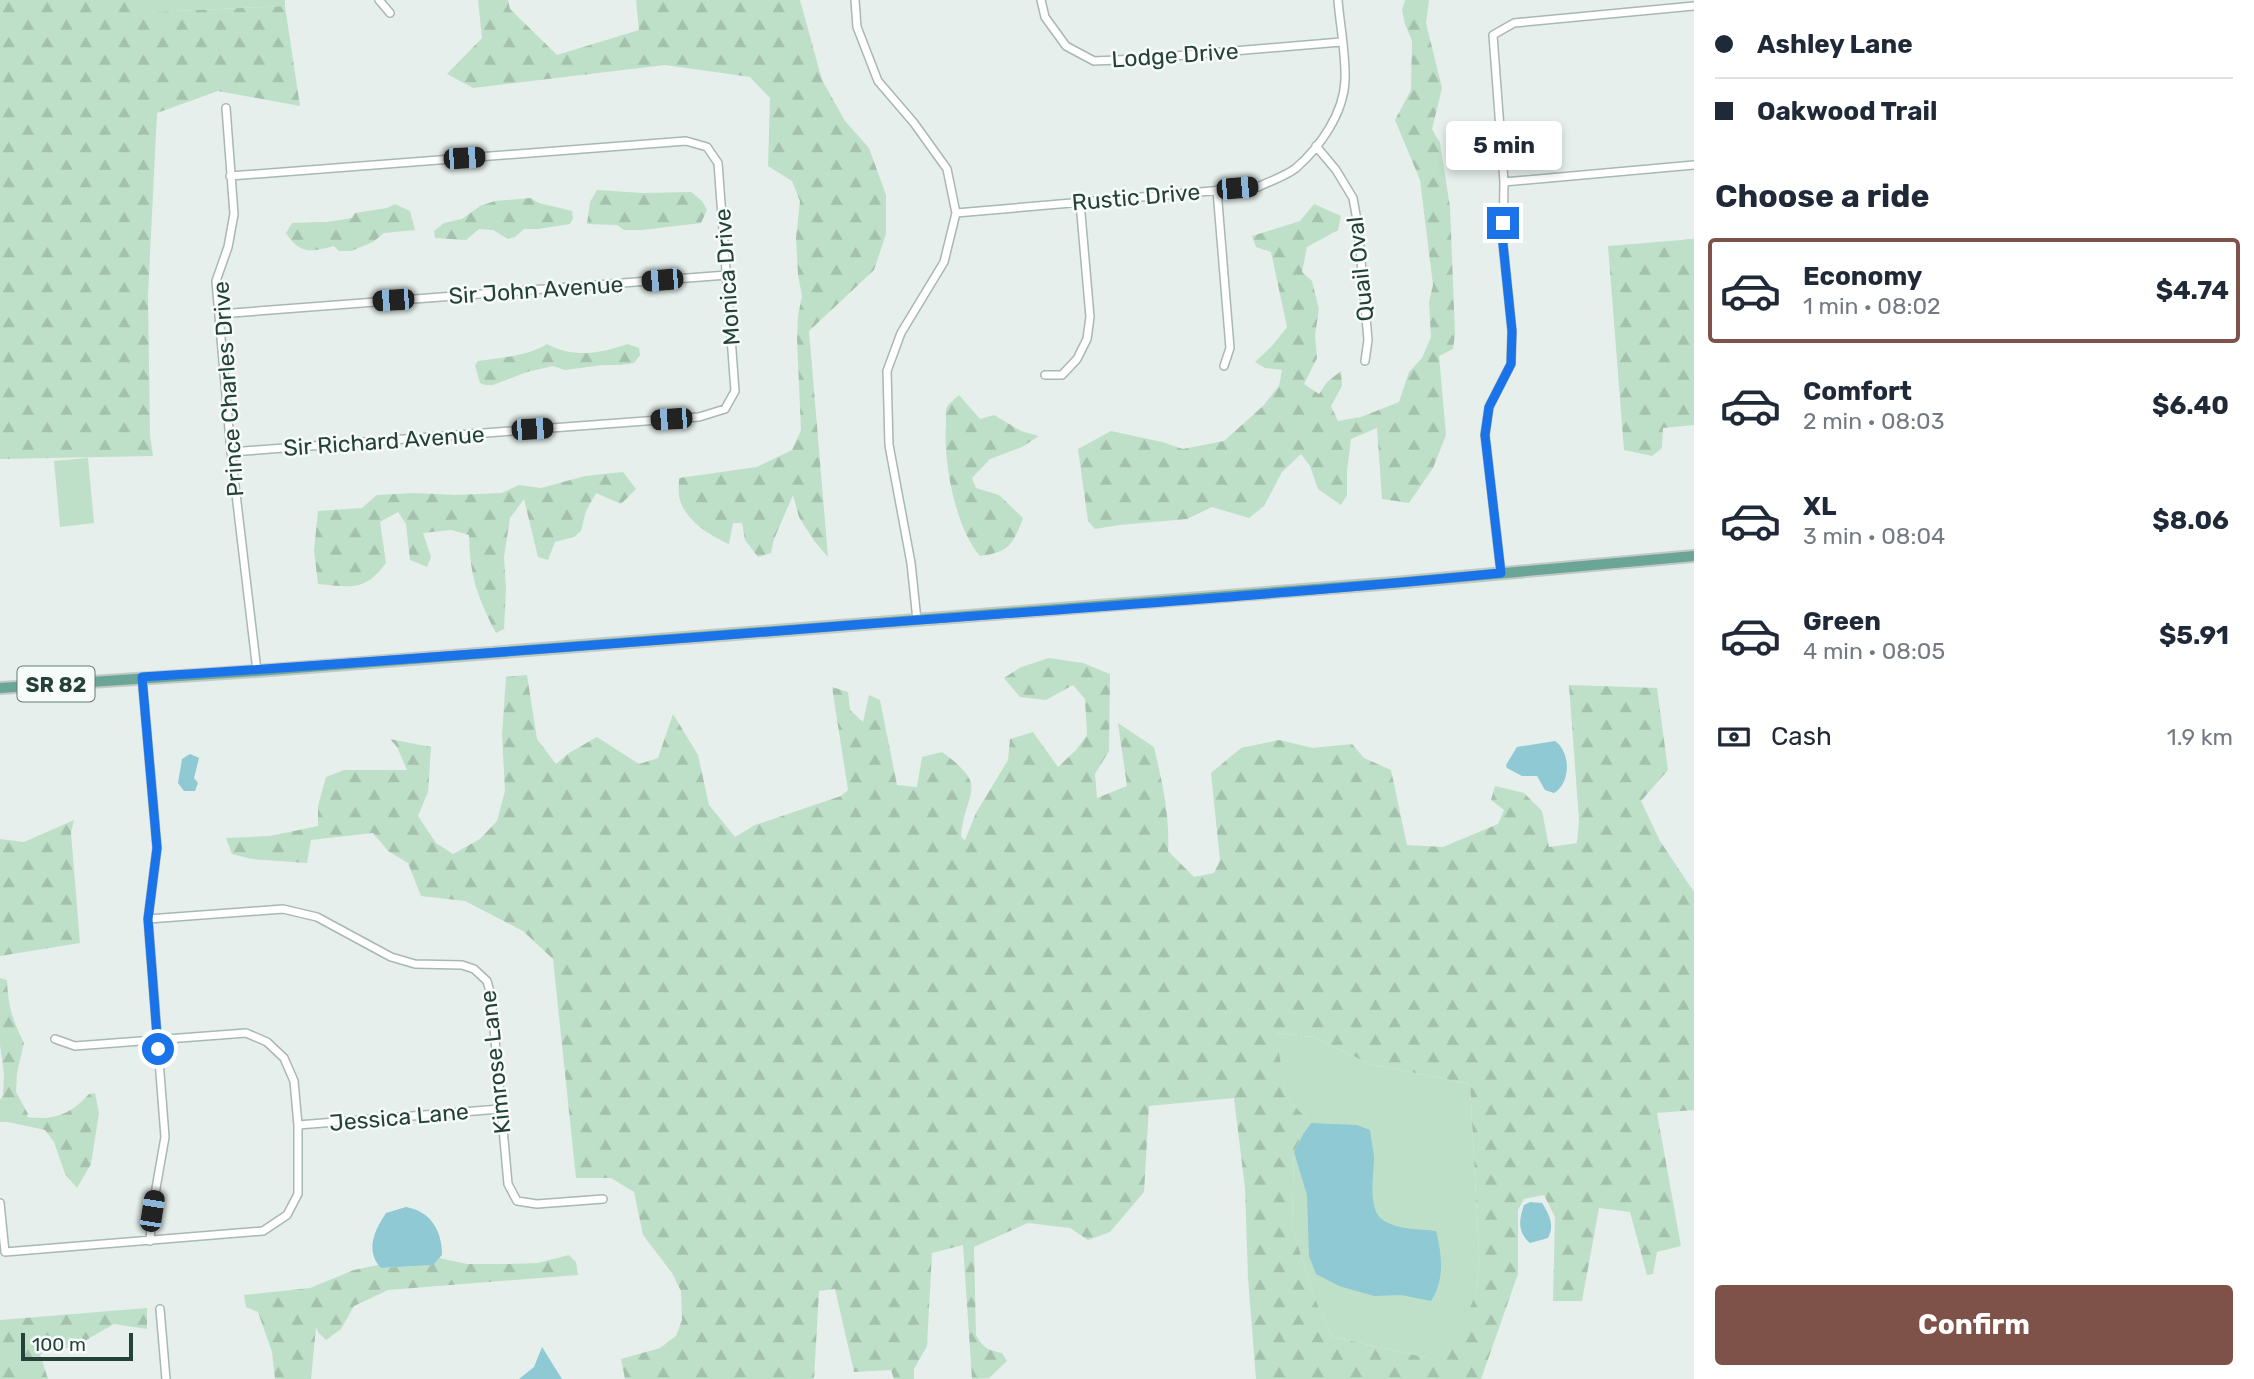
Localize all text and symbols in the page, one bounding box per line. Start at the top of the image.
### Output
text: Ashley Lane [1757,29,1913,60]
street label: Lodge Drive [1111,37,1239,73]
text: Oakwood Trail [1757,96,1937,127]
callout: 5 min [1445,122,1561,170]
text: 5 min [1473,131,1535,159]
car [443,146,486,170]
car [1216,176,1259,200]
street label: Rustic Drive [1071,177,1201,217]
text: Choose a ride [1715,177,1929,215]
route end [1487,207,1519,239]
street label: Monica Drive [708,208,746,346]
street label: Quail Oval [1341,215,1379,323]
icon: car [1719,259,1782,322]
text: Economy [1803,261,1922,292]
car [641,268,684,292]
street label: Sir John Avenue [448,270,624,310]
text: $4.74 [2156,275,2229,306]
street label: Prince Charles Drive [206,280,250,498]
car [372,288,415,312]
text: 1 min · 08:02 [1803,292,1941,320]
icon: car [1719,374,1782,437]
text: Comfort [1803,376,1912,407]
text: $6.40 [2152,390,2229,421]
car [650,407,693,431]
text: 2 min · 08:03 [1803,407,1945,435]
car [511,417,554,441]
street label: Sir Richard Avenue [283,420,485,462]
icon: car [1719,489,1782,552]
text: XL [1803,491,1836,522]
text: $8.06 [2152,505,2229,536]
text: 3 min · 08:04 [1803,522,1945,550]
icon: car [1719,604,1782,667]
text: Green [1803,606,1881,637]
text: $5.91 [2159,620,2229,651]
text: 4 min · 08:05 [1803,637,1945,665]
road number: SR 82 [18,666,94,702]
icon: cash [1715,718,1753,756]
text: Cash [1771,721,1832,752]
text: 1.9 km [2167,723,2233,751]
street label: Kimrose Lane [474,989,516,1135]
route start [142,1033,174,1065]
street label: Jessica Lane [328,1097,470,1137]
car [139,1189,166,1233]
button: Confirm [1715,1285,2233,1365]
scale bar [21,1330,133,1362]
text: 100 m [32,1333,86,1356]

